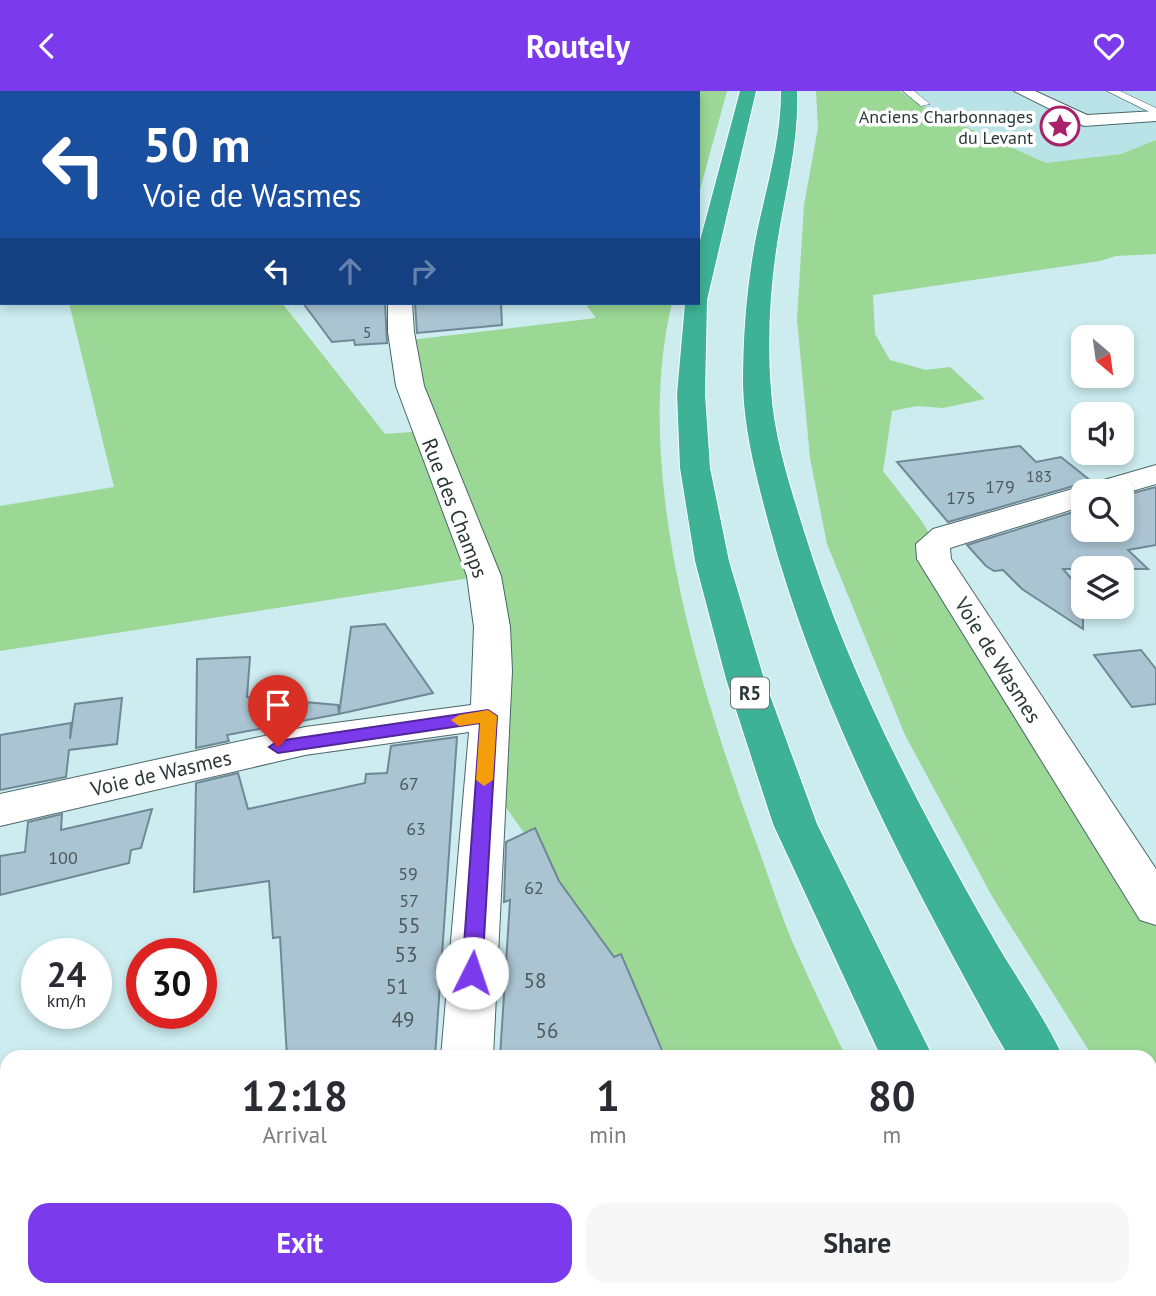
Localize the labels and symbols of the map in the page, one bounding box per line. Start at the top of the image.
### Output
place label: Anciens Charbonnages du Levant [859,105,1033,149]
place icon: Anciens Charbonnages du Levant [1039,105,1081,147]
house number: 5 [363,322,371,342]
north arrow [1071,325,1134,389]
street label: Rue des Champs [416,434,494,582]
house number: 183 [1026,466,1052,486]
house number: 179 [985,475,1015,498]
house number: 175 [946,486,976,509]
street label: Voie de Wasmes [948,591,1047,728]
pin [248,675,308,747]
road number: R5 [731,677,769,709]
street label: Voie de Wasmes [87,744,234,803]
house number: 67 [399,772,419,795]
house number: 63 [406,817,426,840]
house number: 100 [48,846,78,869]
house number: 59 [398,862,418,885]
house number: 62 [524,876,544,899]
house number: 57 [399,889,419,912]
house number: 55 [398,912,420,939]
position arrow [435,936,509,1010]
speed limit sign: 30 [126,938,217,1029]
house number: 53 [395,941,417,968]
house number: 58 [524,967,546,994]
house number: 51 [386,973,408,1000]
house number: 49 [392,1006,414,1033]
house number: 56 [536,1017,558,1044]

